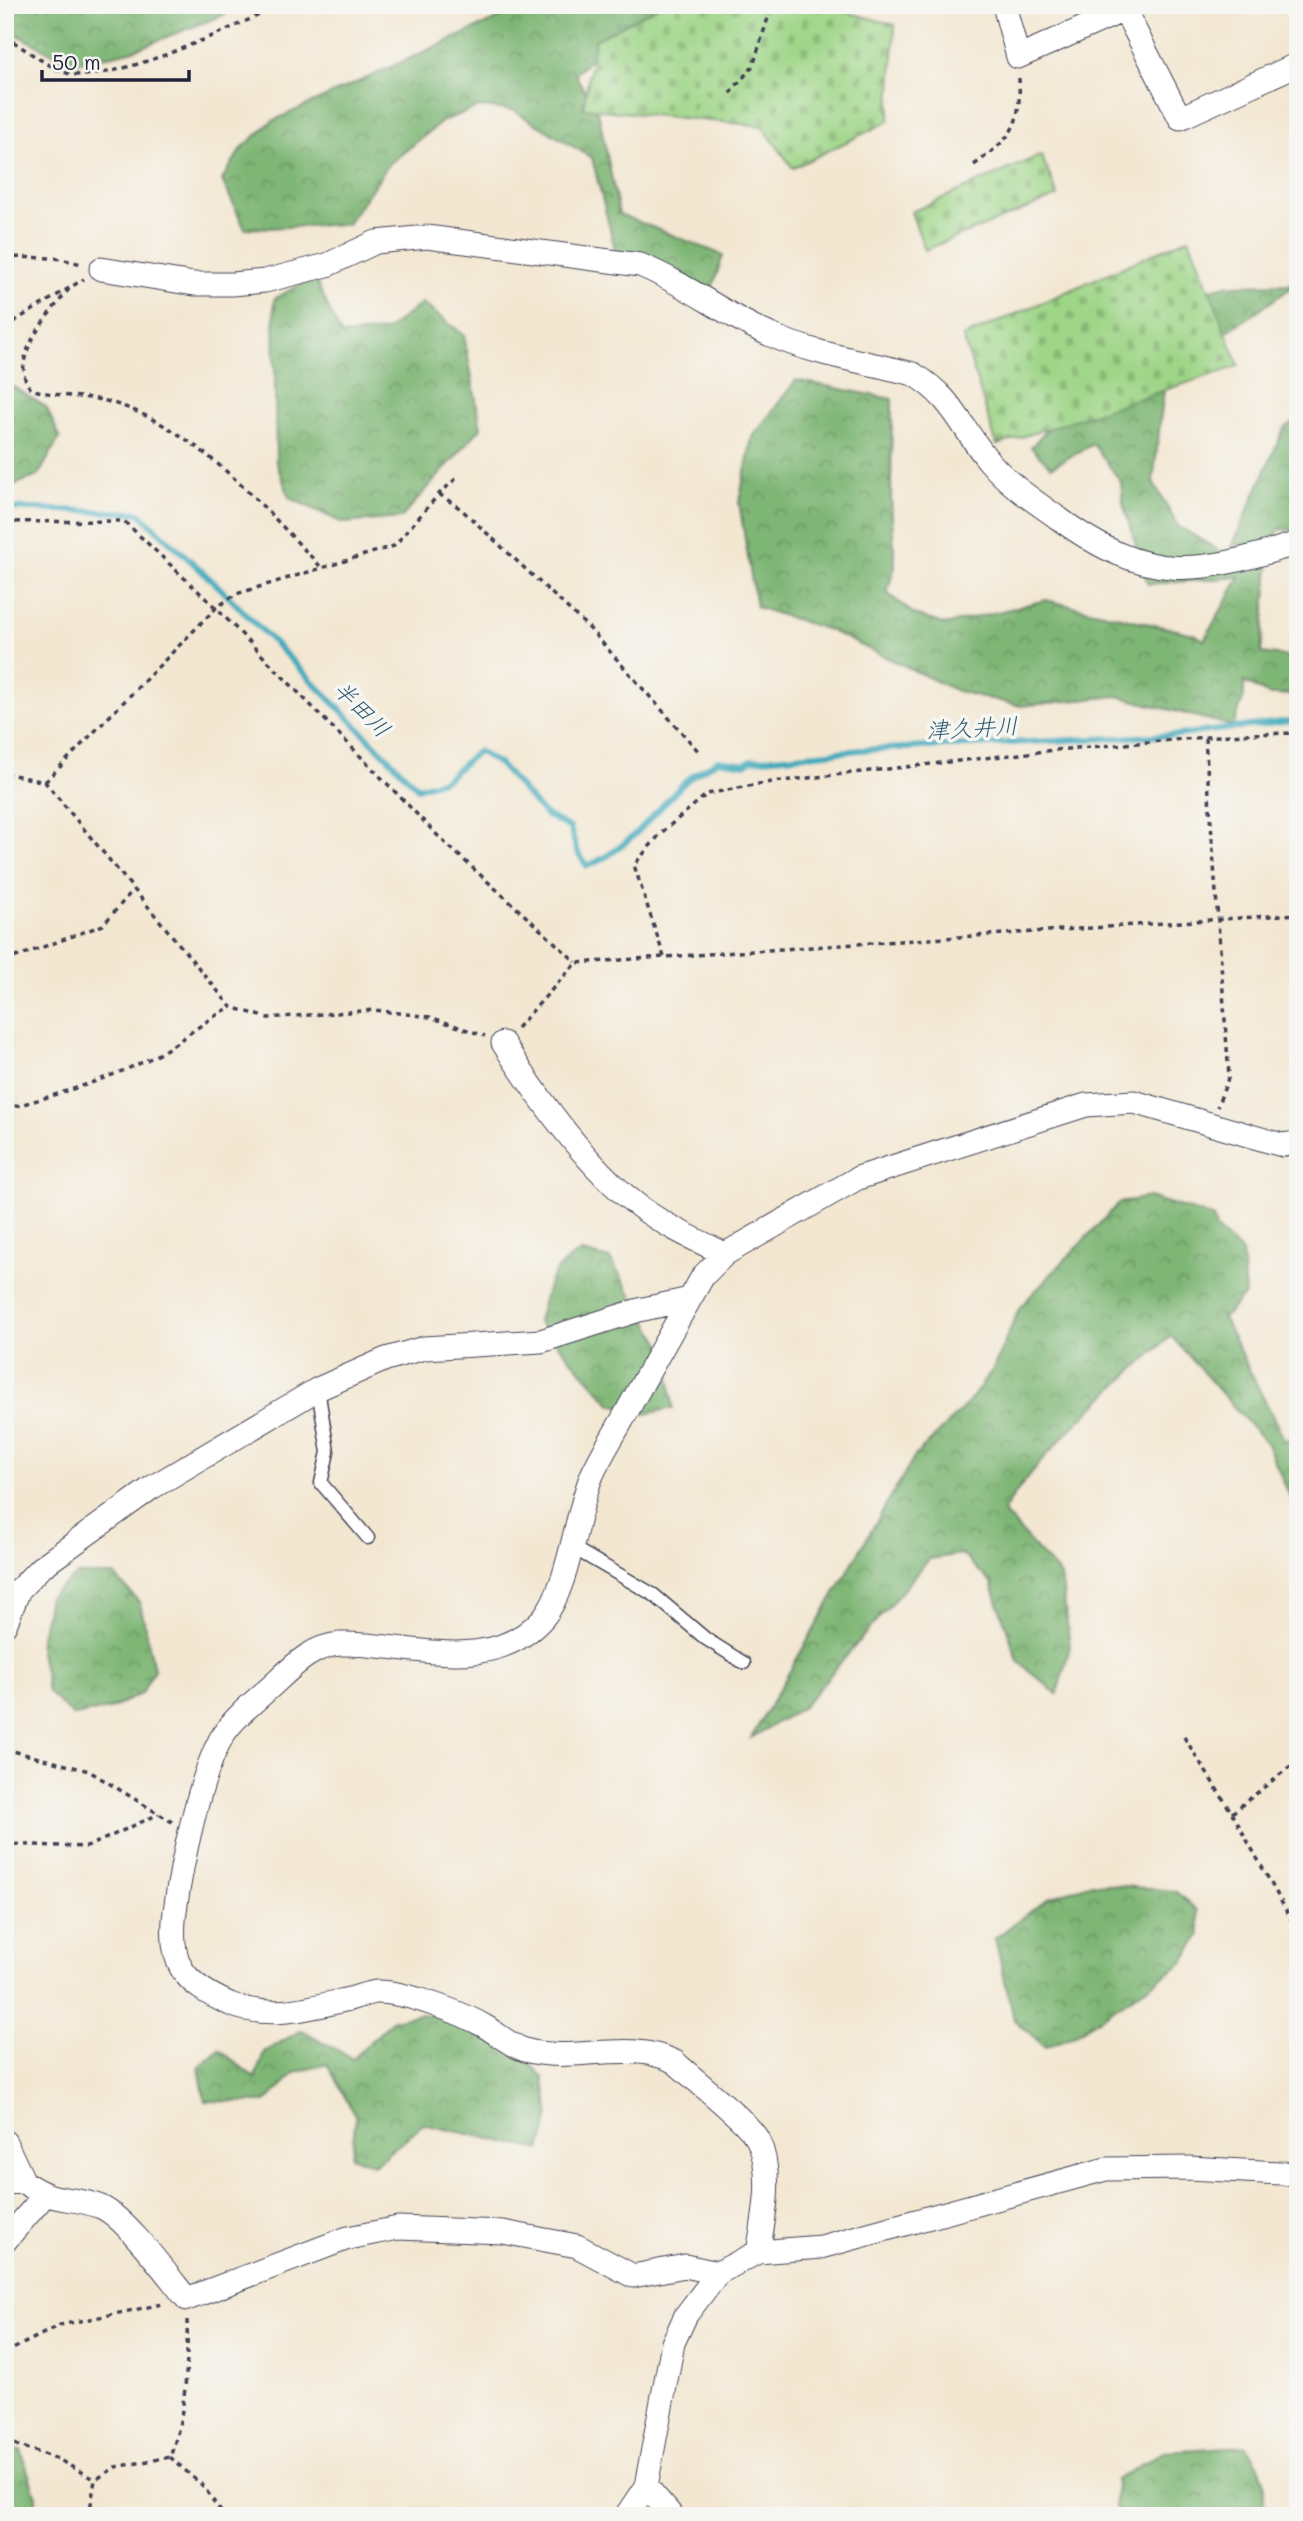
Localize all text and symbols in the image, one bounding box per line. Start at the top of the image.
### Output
scale bar [42,38,189,82]
text: 50 m [52,48,101,75]
water label: 半田川 [328,673,398,743]
water label: 津久井川 [925,710,1019,744]

